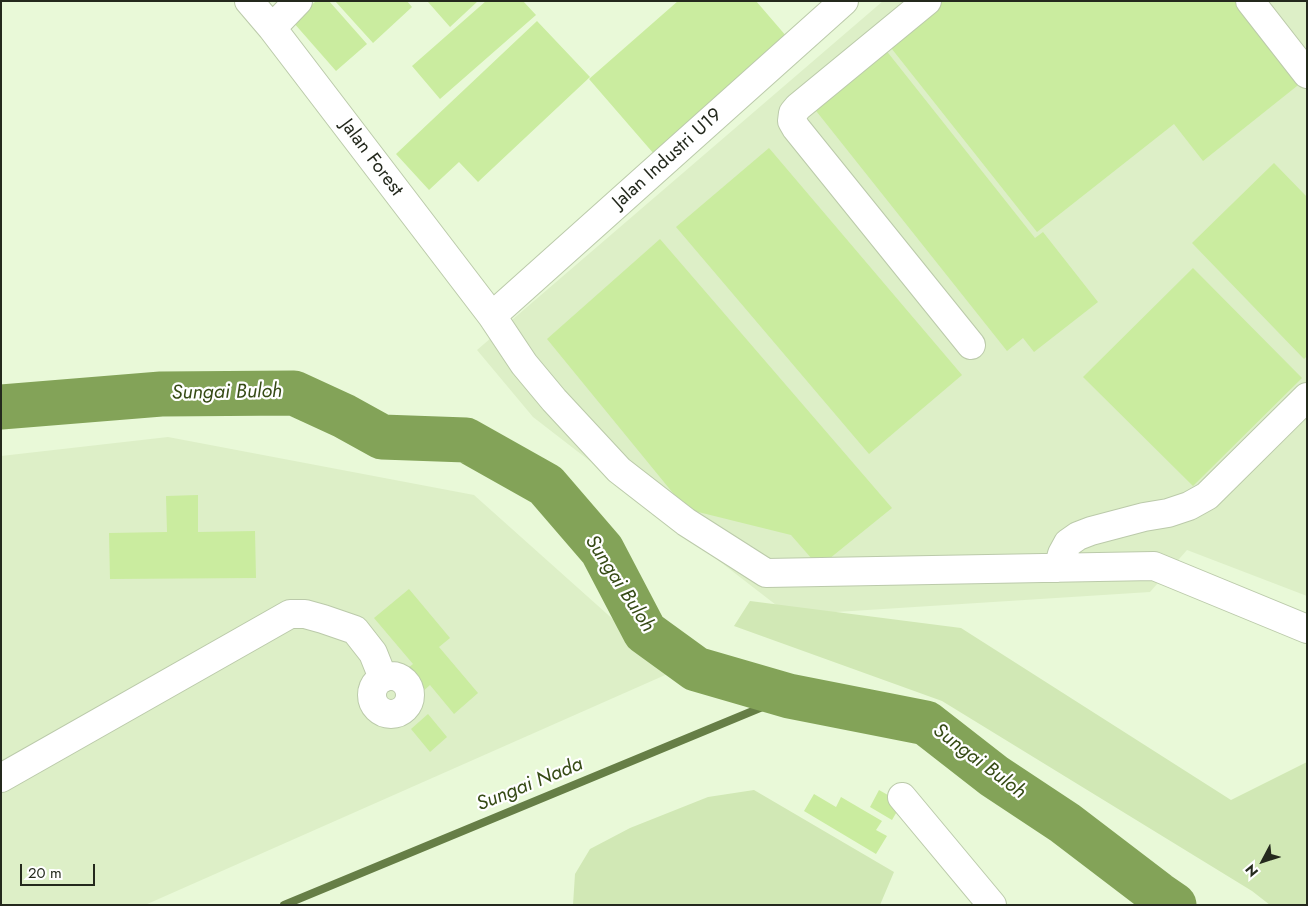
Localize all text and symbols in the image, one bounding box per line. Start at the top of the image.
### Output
street label: Jalan Industri U19 [609,104,727,214]
street label: Jalan Forest [335,115,407,201]
water label: Sungai Buloh [172,380,282,406]
water label: Sungai Buloh [579,531,659,637]
water label: Sungai Buloh [928,719,1030,805]
water label: Sungai Nada [473,753,587,817]
north arrow [1238,836,1288,886]
scale bar [22,854,98,886]
text: N [1240,860,1263,881]
text: 20 m [28,862,62,884]

